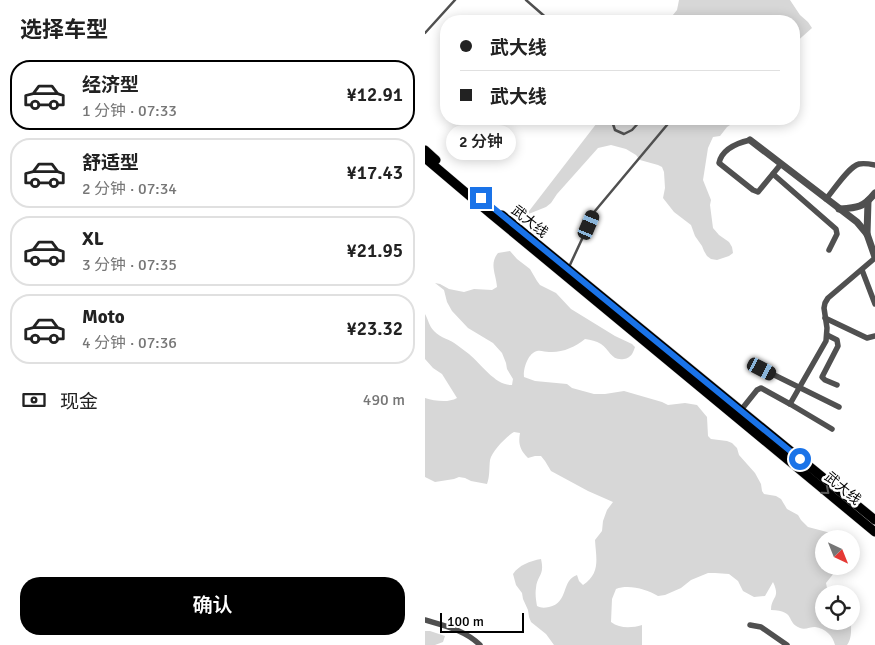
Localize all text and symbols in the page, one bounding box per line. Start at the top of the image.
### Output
text: 选择车型 [20,16,108,43]
text: 武大线 [490,36,547,60]
icon: car [22,73,67,118]
text: 经济型 [82,73,139,97]
text: ¥12.91 [346,83,403,107]
text: 武大线 [490,85,547,109]
text: 1 分钟 · 07:33 [82,101,177,121]
callout: 2 分钟 [446,126,516,160]
text: 2 分钟 [459,132,503,152]
icon: car [22,151,67,196]
text: 舒适型 [82,151,139,175]
text: ¥17.43 [346,161,403,185]
text: 2 分钟 · 07:34 [82,179,177,199]
route end [470,187,492,209]
street label: 武大线 [508,202,551,241]
car [576,208,601,242]
text: XL [82,227,104,251]
icon: car [22,229,67,274]
text: ¥21.95 [346,239,403,263]
text: 3 分钟 · 07:35 [82,255,177,275]
text: Moto [82,305,125,329]
icon: car [22,307,67,352]
text: ¥23.32 [346,317,403,341]
text: 4 分钟 · 07:36 [82,333,177,353]
car [745,356,778,382]
icon: cash [20,386,48,414]
text: 现金 [60,390,98,414]
text: 490 m [363,390,405,410]
route start [789,448,811,470]
street label: 武大线 [821,468,864,508]
one-way arrow [820,486,829,495]
north arrow [815,530,860,575]
map controls [815,530,860,630]
button: 确认 [20,577,405,635]
button: locate [815,585,860,630]
scale bar [440,610,524,633]
text: 100 m [447,613,484,630]

